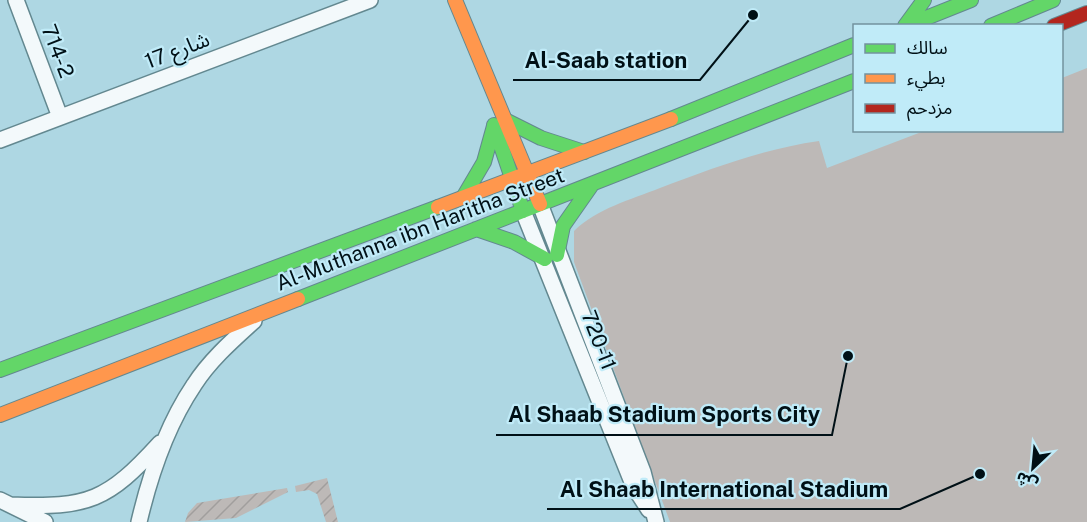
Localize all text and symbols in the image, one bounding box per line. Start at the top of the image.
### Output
street label: 714-2 [36,21,80,81]
legend [853,24,1063,132]
street label: شارع 17 [141,26,214,77]
text: سالك [907,37,948,58]
callout: Al-Saab station [513,40,700,80]
text: Al-Saab station [525,47,687,73]
text: بطيء [907,67,945,91]
text: مزدحم [907,97,952,121]
street label: Al-Muthanna ibn Haritha Street [272,162,568,296]
street label: 720-11 [576,307,622,373]
callout: Al Shaab Stadium Sports City [496,395,832,435]
text: Al Shaab Stadium Sports City [508,401,821,427]
north arrow [1003,438,1063,498]
text: ش [1013,468,1041,494]
callout: Al Shaab International Stadium [547,469,900,509]
text: Al Shaab International Stadium [560,476,888,502]

